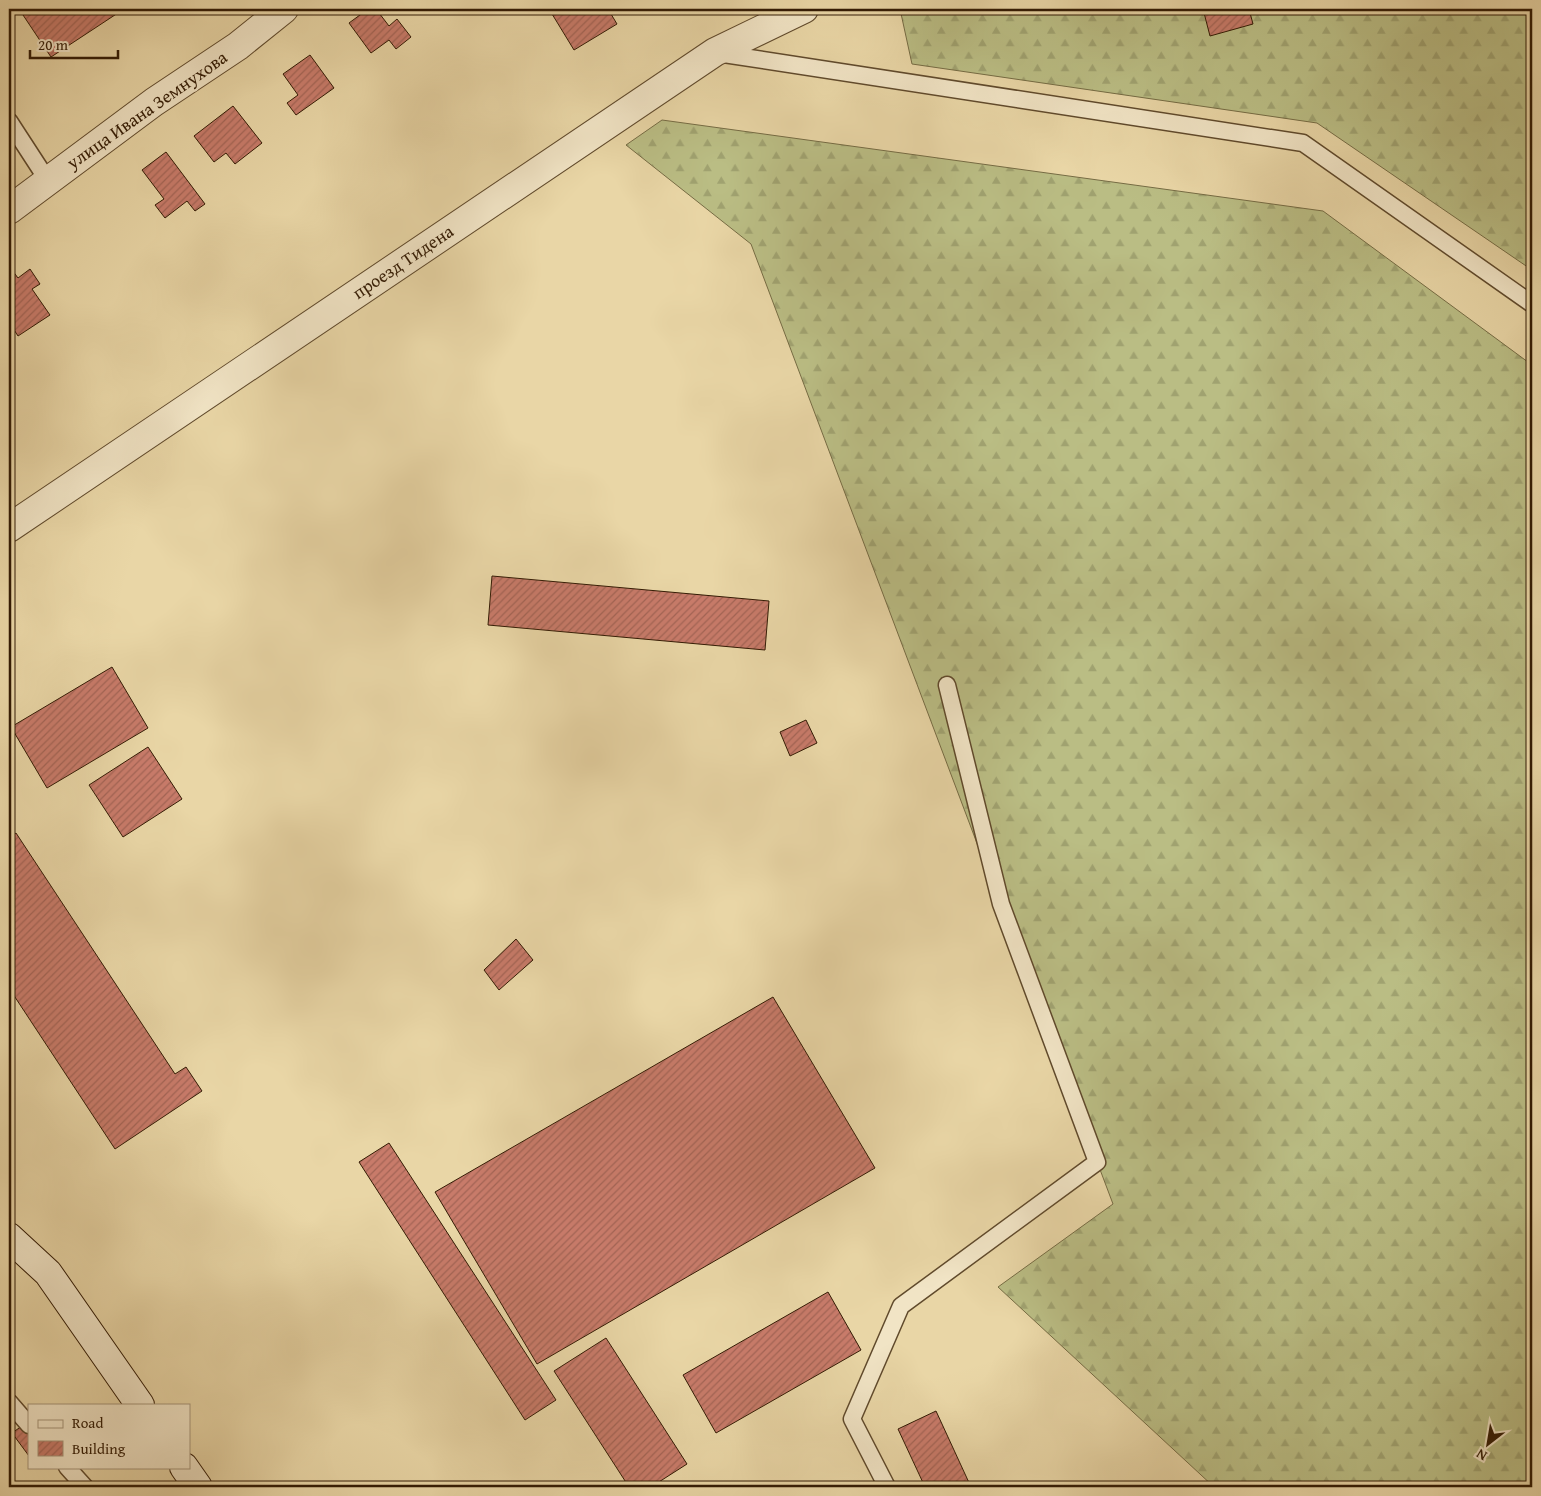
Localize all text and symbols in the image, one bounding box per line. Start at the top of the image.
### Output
scale bar [30,28,118,60]
text: 20 m [38,34,69,55]
street label: улица Ивана Земнухова [60,44,233,176]
street label: проезд Тидена [347,217,459,306]
legend [28,1404,190,1468]
text: Road [72,1412,103,1433]
north arrow [1464,1418,1514,1468]
text: Building [72,1438,126,1459]
text: N [1472,1444,1490,1466]

